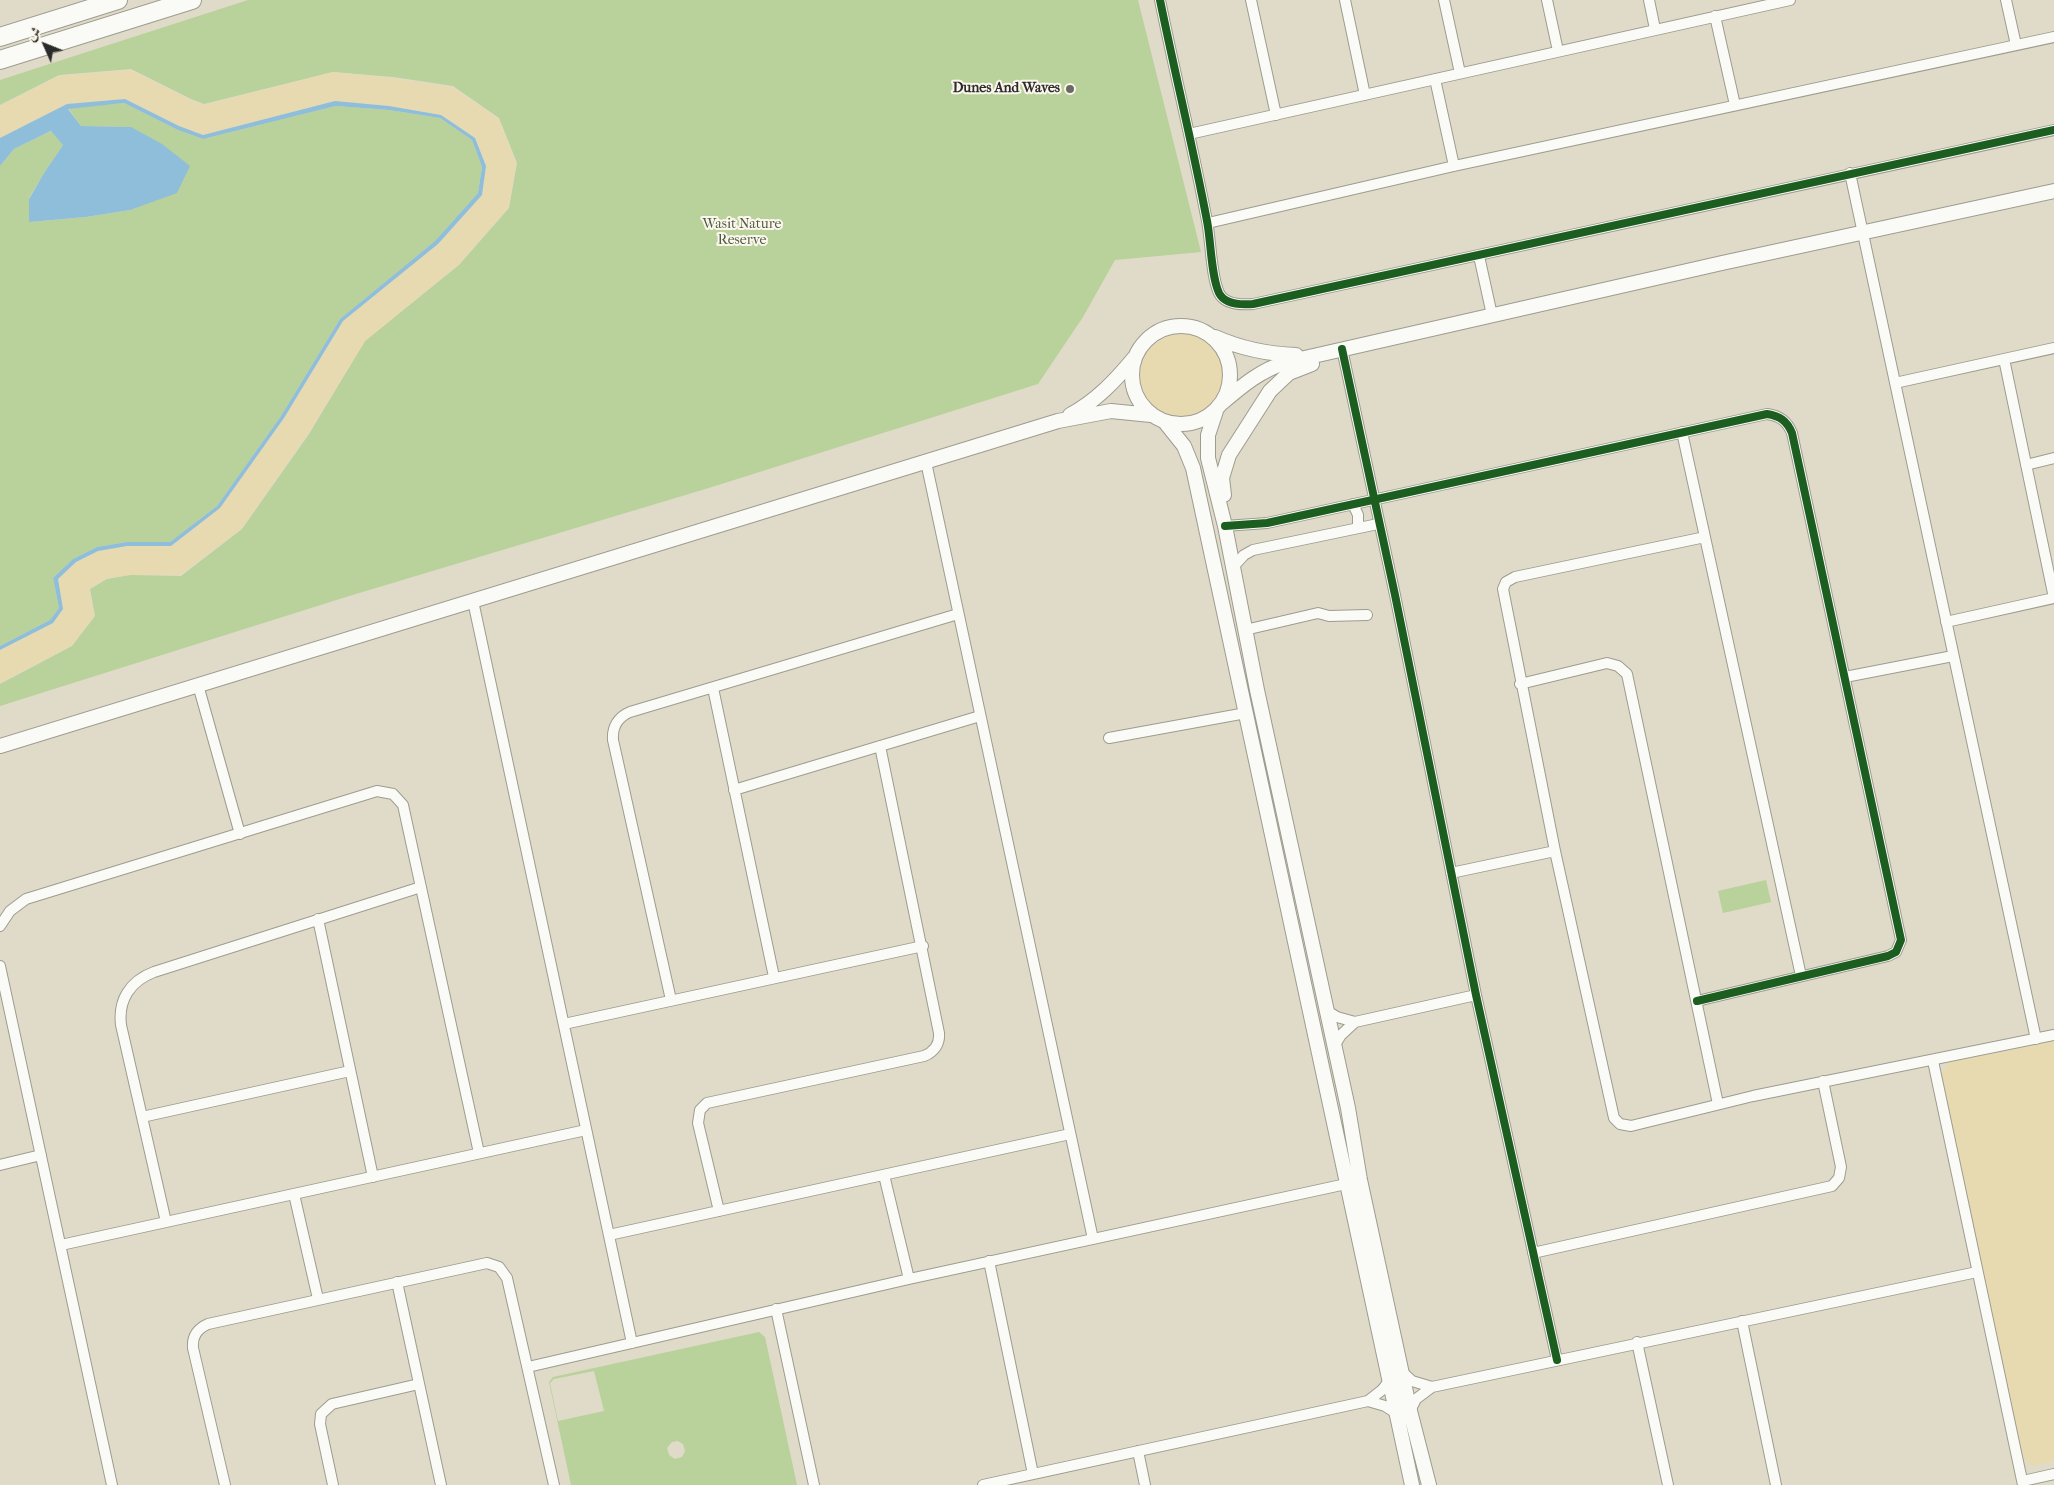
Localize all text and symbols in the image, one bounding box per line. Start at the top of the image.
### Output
north arrow [20,20,70,70]
text: ش [23,23,45,45]
place label: Dunes And Waves [953,81,1060,97]
marker: Dunes And Waves [1064,83,1076,95]
park label: Wasit Nature Reserve [703,217,781,250]

